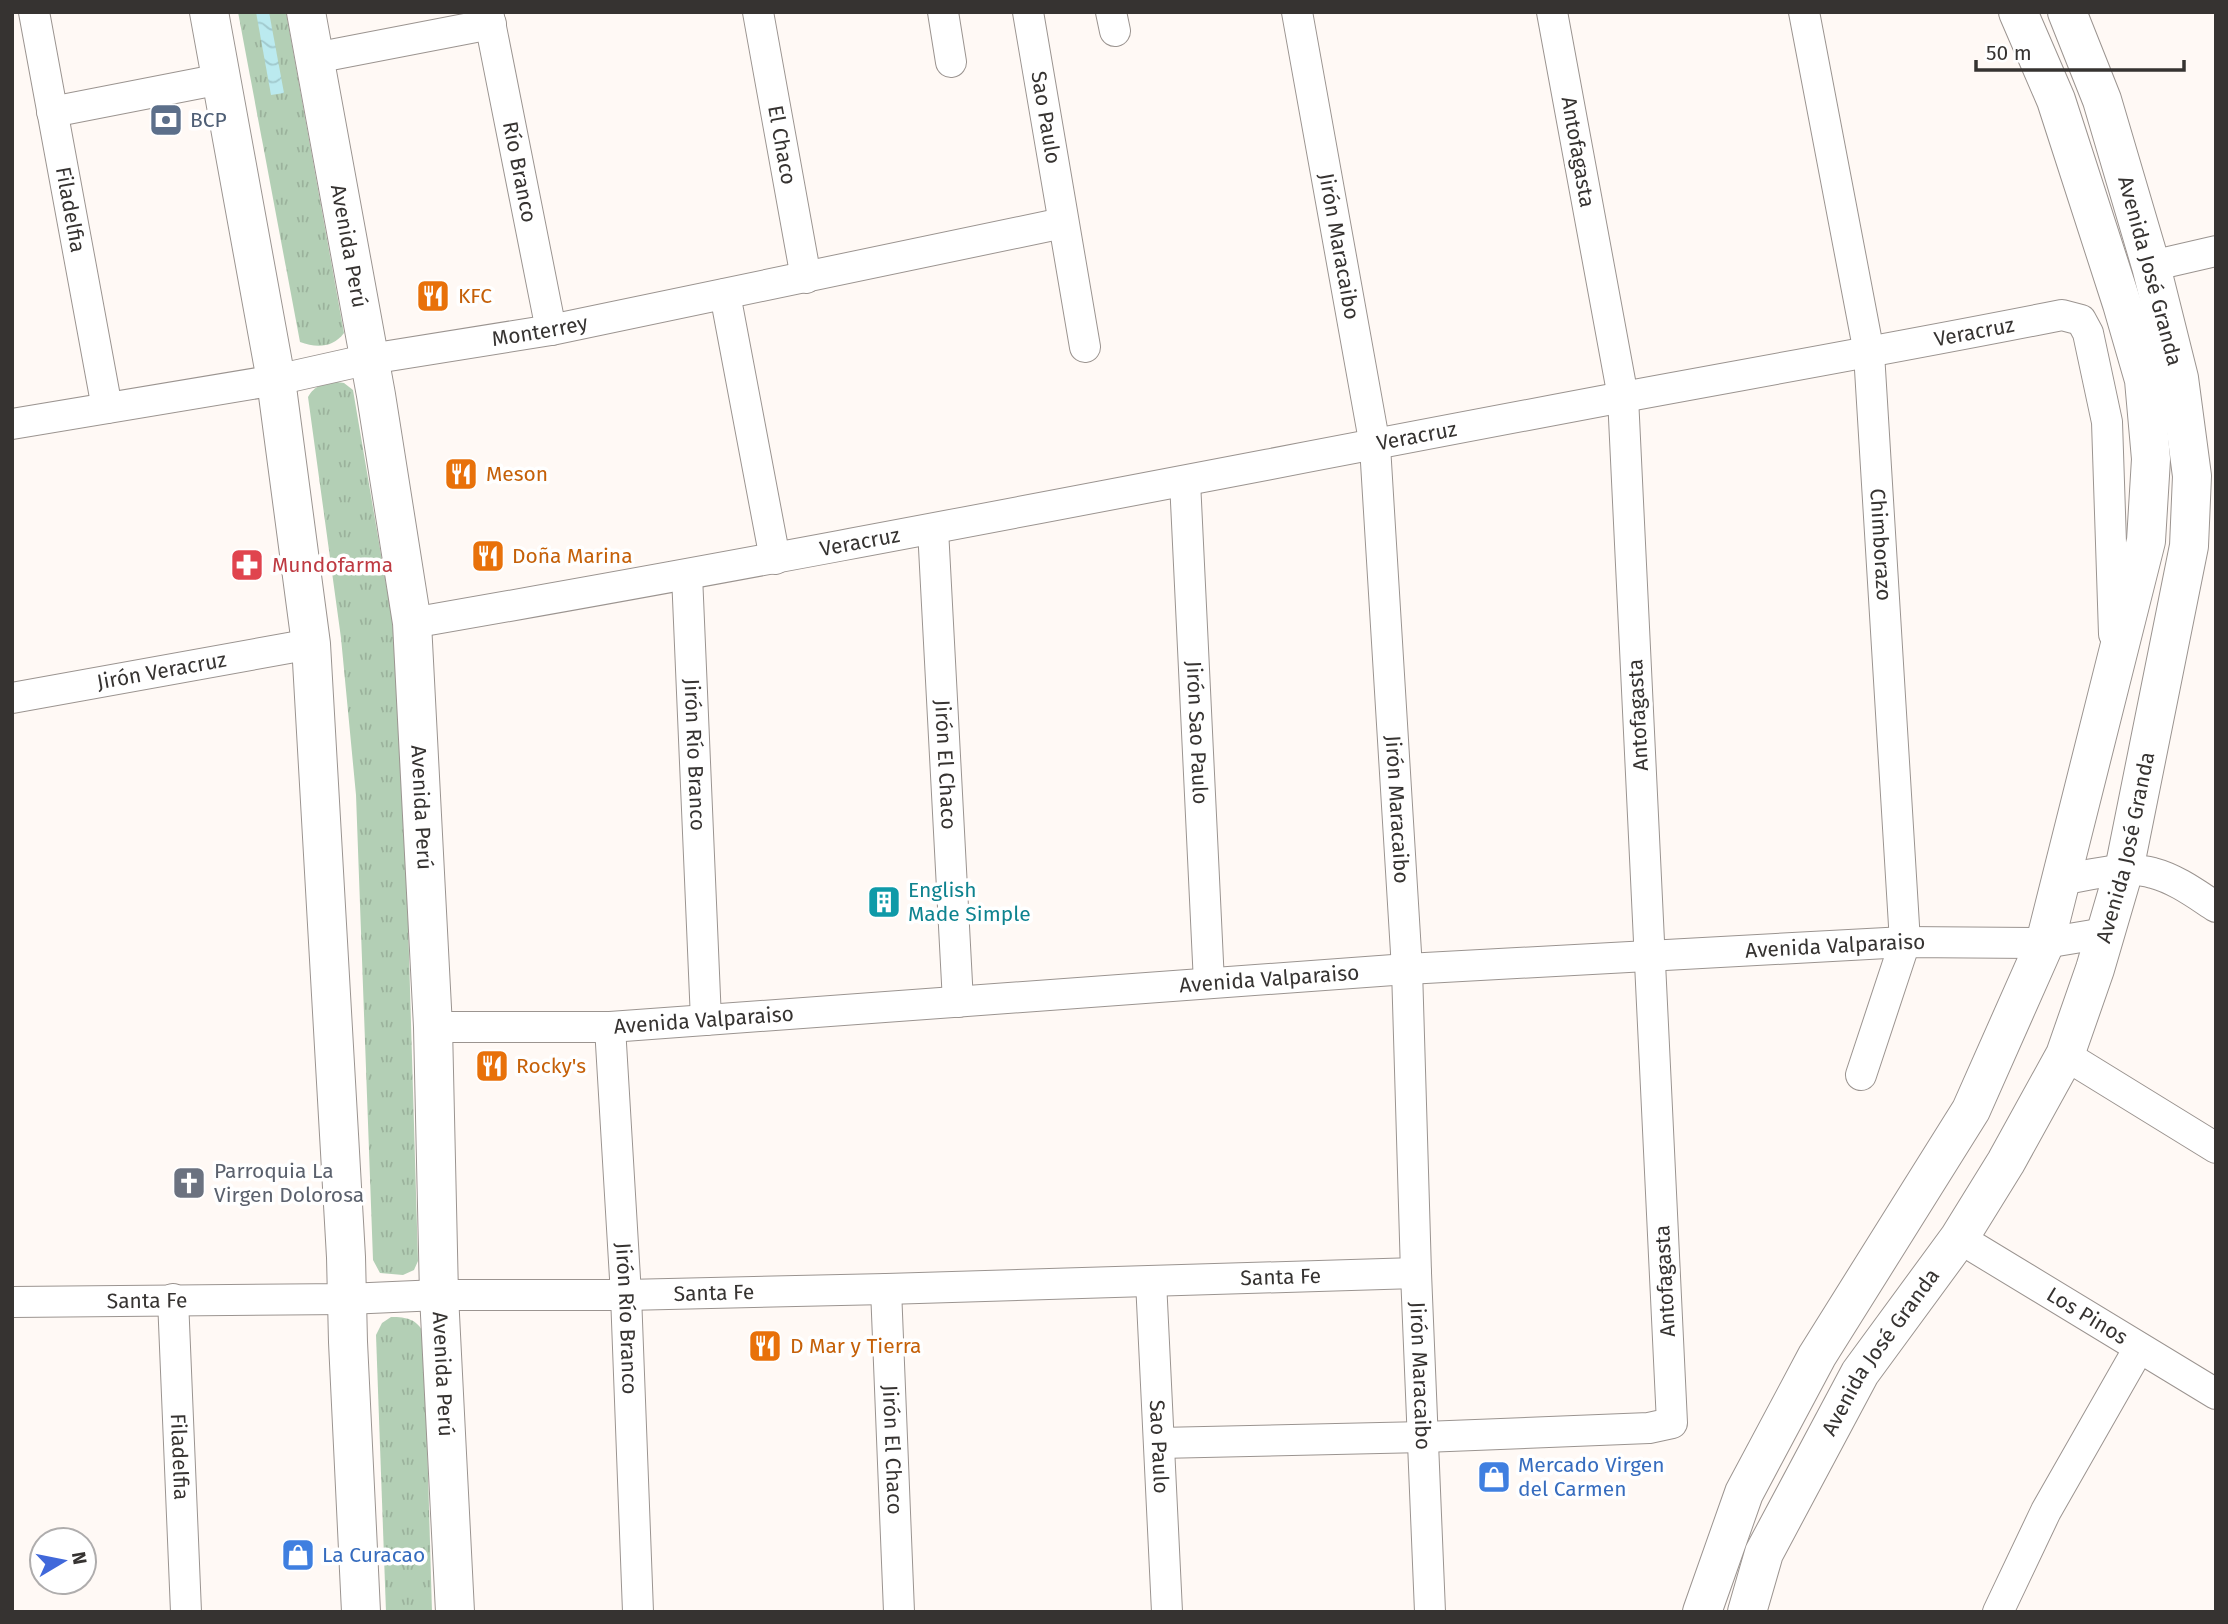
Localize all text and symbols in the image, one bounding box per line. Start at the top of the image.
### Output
scale bar [1976,28,2184,72]
text: 50 m [1986,40,2032,66]
street label: Sao Paulo [1025,69,1067,166]
street label: Antofagasta [1555,95,1601,209]
bank icon: BCP [147,101,185,139]
street label: El Chaco [762,103,802,187]
place label: BCP [190,107,227,133]
street label: Río Branco [497,119,542,225]
street label: Filadelfia [50,165,91,255]
street label: Jirón Maracaibo [1313,171,1365,322]
street label: Avenida José Granda [2112,173,2188,369]
street label: Avenida Perú [325,182,373,310]
restaurant icon: KFC [414,277,452,315]
place label: KFC [458,283,492,309]
street label: Monterrey [490,310,591,352]
street label: Veracruz [1932,312,2016,352]
street label: Veracruz [1374,416,1459,456]
restaurant icon: Meson [442,455,480,493]
place label: Meson [486,461,548,487]
street label: Chimborazo [1864,487,1897,602]
street label: Veracruz [818,522,902,562]
restaurant icon: Doña Marina [469,537,507,575]
place label: Doña Marina [512,543,633,569]
pharmacy icon: Mundofarma [228,546,266,584]
place label: Mundofarma [272,552,393,578]
street label: Jirón Veracruz [95,647,228,695]
street label: Antofagasta [1622,658,1654,772]
street label: Jirón Sao Paulo [1181,660,1213,805]
street label: Jirón Río Branco [678,678,711,831]
street label: Jirón El Chaco [929,699,962,830]
street label: Jirón Maracaibo [1380,734,1415,884]
street label: Avenida Perú [405,745,438,871]
street label: Avenida José Granda [2090,750,2160,946]
place label: English Made Simple [908,877,1031,927]
building icon: English Made Simple [865,883,903,921]
street label: Avenida Valparaiso [1745,929,1925,964]
street label: Avenida Valparaiso [1178,960,1360,999]
street label: Avenida Valparaiso [613,1001,795,1040]
restaurant icon: Rocky's [473,1047,511,1085]
place label: Rocky's [516,1053,586,1079]
place label: Parroquia La Virgen Dolorosa [214,1158,364,1208]
church icon: Parroquia La Virgen Dolorosa [170,1164,208,1202]
street label: Antofagasta [1649,1224,1681,1338]
street label: Jirón Río Branco [610,1242,643,1395]
street label: Santa Fe [1240,1263,1321,1291]
street label: Avenida José Granda [1816,1263,1945,1440]
street label: Santa Fe [673,1279,755,1307]
street label: Los Pinos [2042,1281,2133,1350]
street label: Santa Fe [107,1287,187,1314]
street label: Jirón Maracaibo [1404,1301,1436,1451]
street label: Avenida Perú [427,1311,459,1437]
restaurant icon: D Mar y Tierra [746,1327,784,1365]
place label: D Mar y Tierra [790,1333,922,1359]
street label: Jirón El Chaco [877,1384,908,1515]
street label: Sao Paulo [1144,1399,1174,1494]
street label: Filadelfia [165,1413,194,1501]
place label: Mercado Virgen del Carmen [1518,1452,1665,1502]
shop icon: Mercado Virgen del Carmen [1475,1458,1513,1496]
north arrow [28,1526,98,1596]
shop icon: La Curacao [279,1536,317,1574]
place label: La Curacao [322,1542,425,1568]
text: N [67,1550,92,1566]

